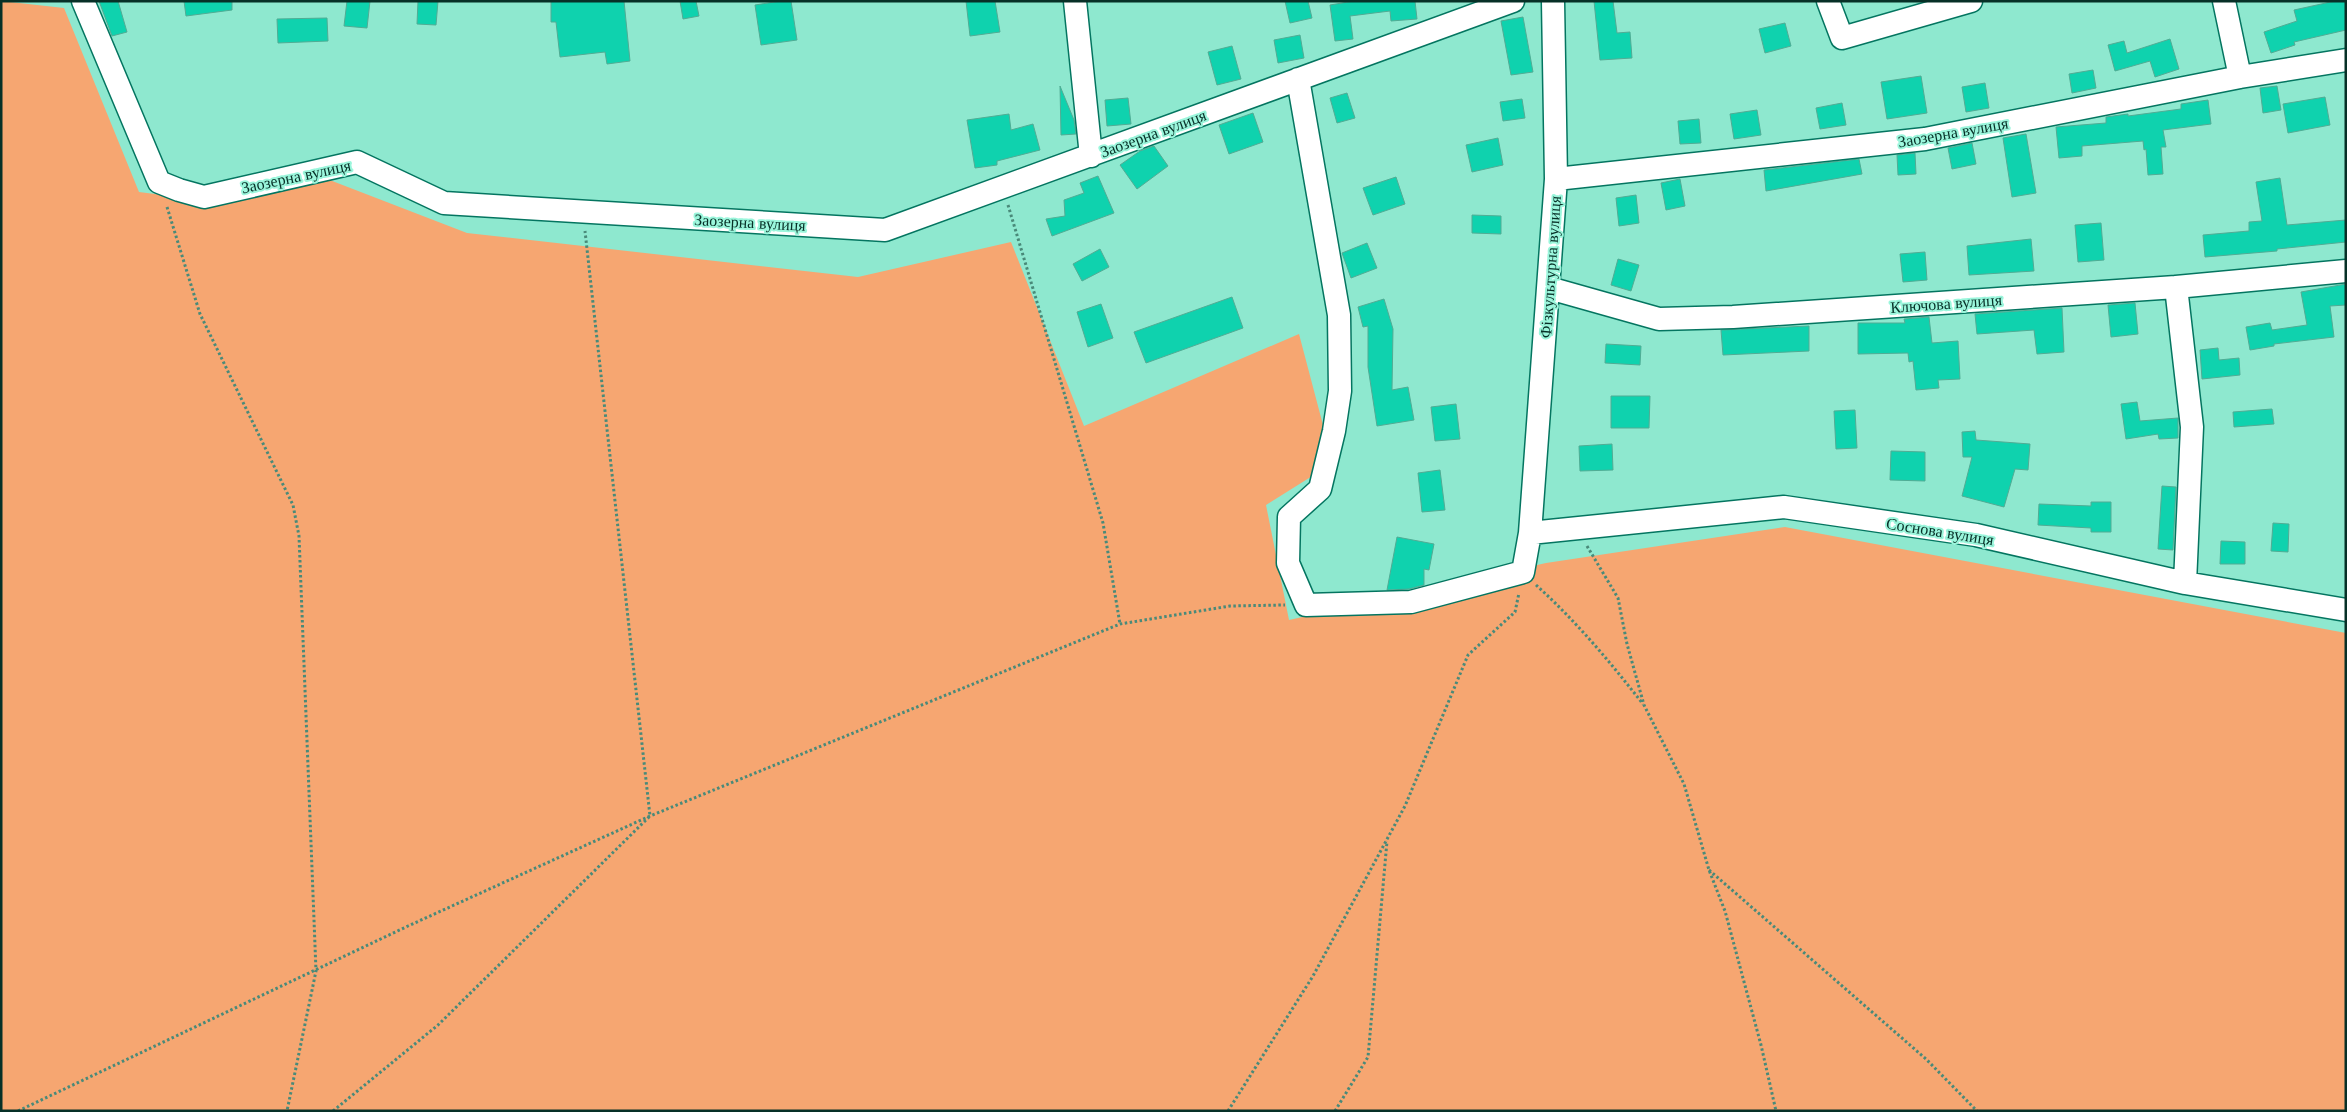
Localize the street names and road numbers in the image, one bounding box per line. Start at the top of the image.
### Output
street label: Заозерна вулиця [1097,104,1209,161]
street label: Заозерна вулиця [1896,112,2010,152]
street label: Заозерна вулиця [239,154,353,197]
street label: Фізкультурна вулиця [1535,194,1565,339]
street label: Заозерна вулиця [694,209,807,235]
street label: Ключова вулиця [1890,289,2003,317]
street label: Соснова вулиця [1885,513,1996,549]

